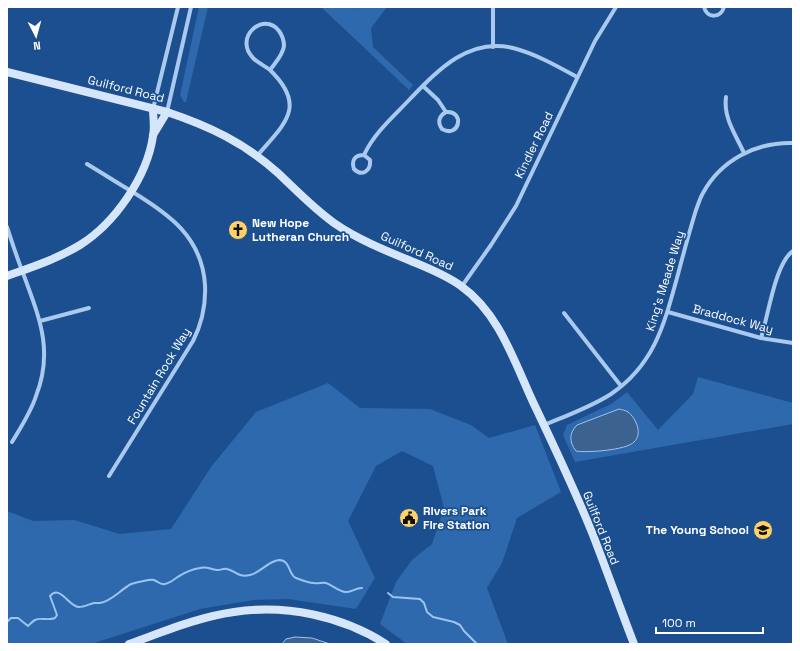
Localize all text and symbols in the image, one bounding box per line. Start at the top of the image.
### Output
north arrow [16,16,56,56]
text: N [33,39,41,53]
street label: Guilford Road [86,72,166,106]
street label: Kindler Road [511,109,557,181]
place label: New Hope Lutheran Church [252,215,349,245]
church icon: New Hope Lutheran Church [227,219,249,241]
street label: Guilford Road [378,228,456,274]
street label: King's Meade Way [642,229,688,333]
street label: Braddock Way [691,301,775,337]
street label: Fountain Rock Way [124,325,194,427]
street label: Guilford Road [579,489,623,567]
place label: Rivers Park Fire Station [423,503,490,533]
public building icon: Rivers Park Fire Station [398,507,420,529]
school or university icon: The Young School [752,519,774,541]
place label: The Young School [646,522,749,538]
scale bar [656,609,763,635]
text: 100 m [662,615,696,631]

